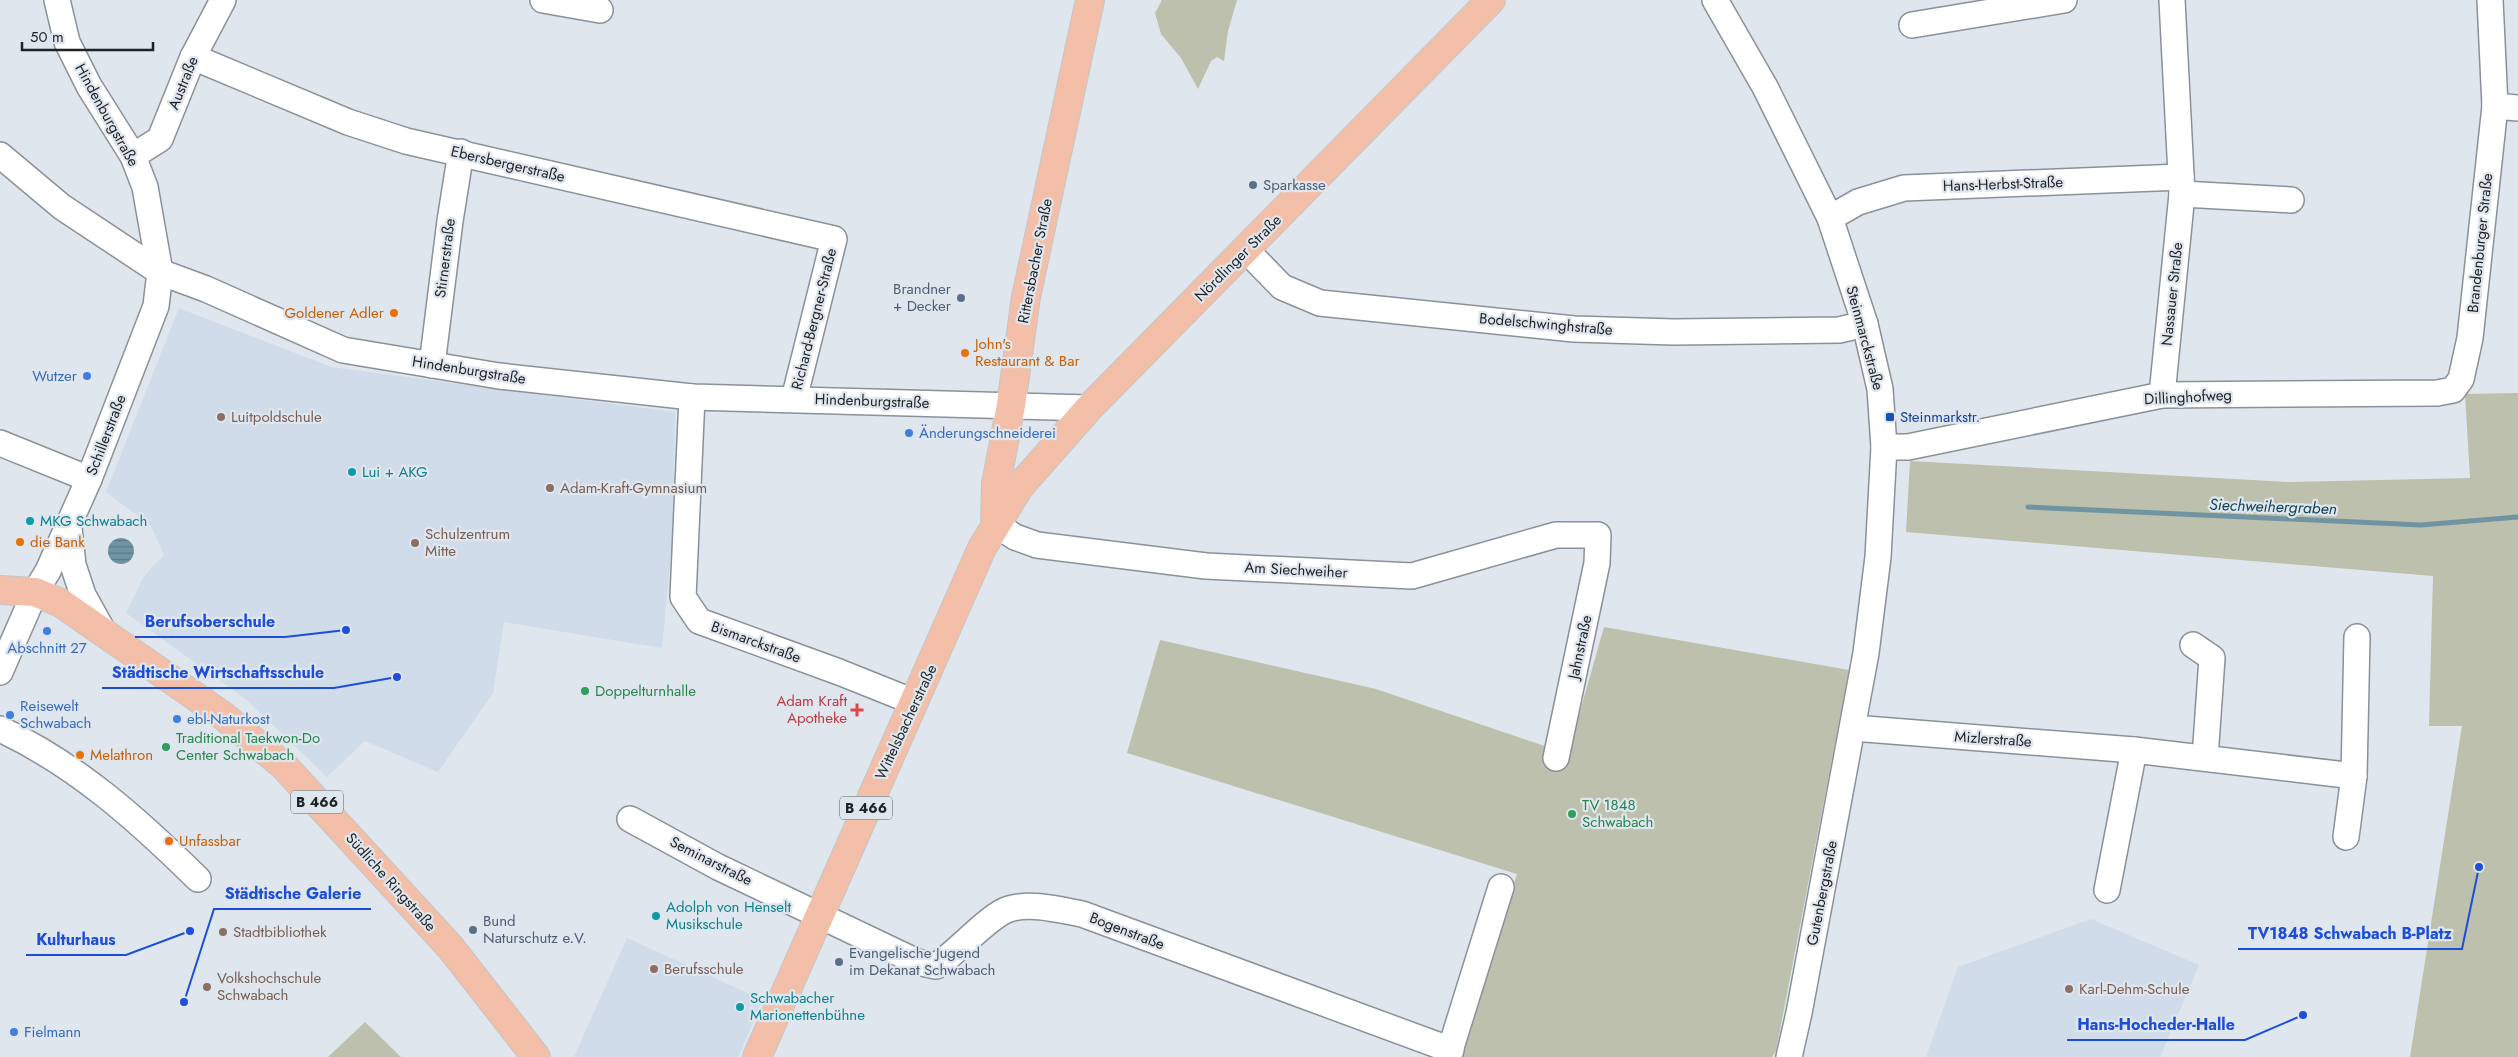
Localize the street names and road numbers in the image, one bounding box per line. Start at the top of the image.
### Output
street label: Austraße [162,53,204,113]
street label: Hindenburgstraße [70,59,145,171]
street label: Ebersbergerstraße [449,140,568,188]
street label: Hans-Herbst-Straße [1942,171,2064,197]
street label: Brandenburger Straße [2462,172,2498,314]
street label: Rittersbacher Straße [1012,196,1058,325]
street label: Nördlinger Straße [1190,209,1287,306]
street label: Stirnerstraße [429,217,461,299]
street label: Nassauer Straße [2156,241,2188,347]
street label: Richard-Bergner-Straße [786,246,842,392]
street label: Steinmarckstraße [1841,283,1890,393]
street label: Bodelschwinghstraße [1478,307,1614,341]
street label: Hindenburgstraße [411,350,528,390]
street label: Dillinghofweg [2144,384,2232,410]
street label: Hindenburgstraße [814,388,930,414]
street label: Schillerstraße [80,391,132,479]
street label: Am Siechweiher [1244,556,1349,584]
street label: Jahnstraße [1562,613,1598,683]
street label: Bismarckstraße [708,616,804,669]
street label: Wittelsbacherstraße [870,660,943,783]
street label: Mizlerstraße [1954,725,2033,753]
road number: B 466 [291,790,343,814]
road number: B 466 [840,796,892,820]
street label: Südliche Ringstraße [341,828,442,936]
street label: Seminarstraße [666,831,756,891]
street label: Gutenbergstraße [1801,838,1843,947]
street label: Bogenstraße [1086,907,1168,956]

